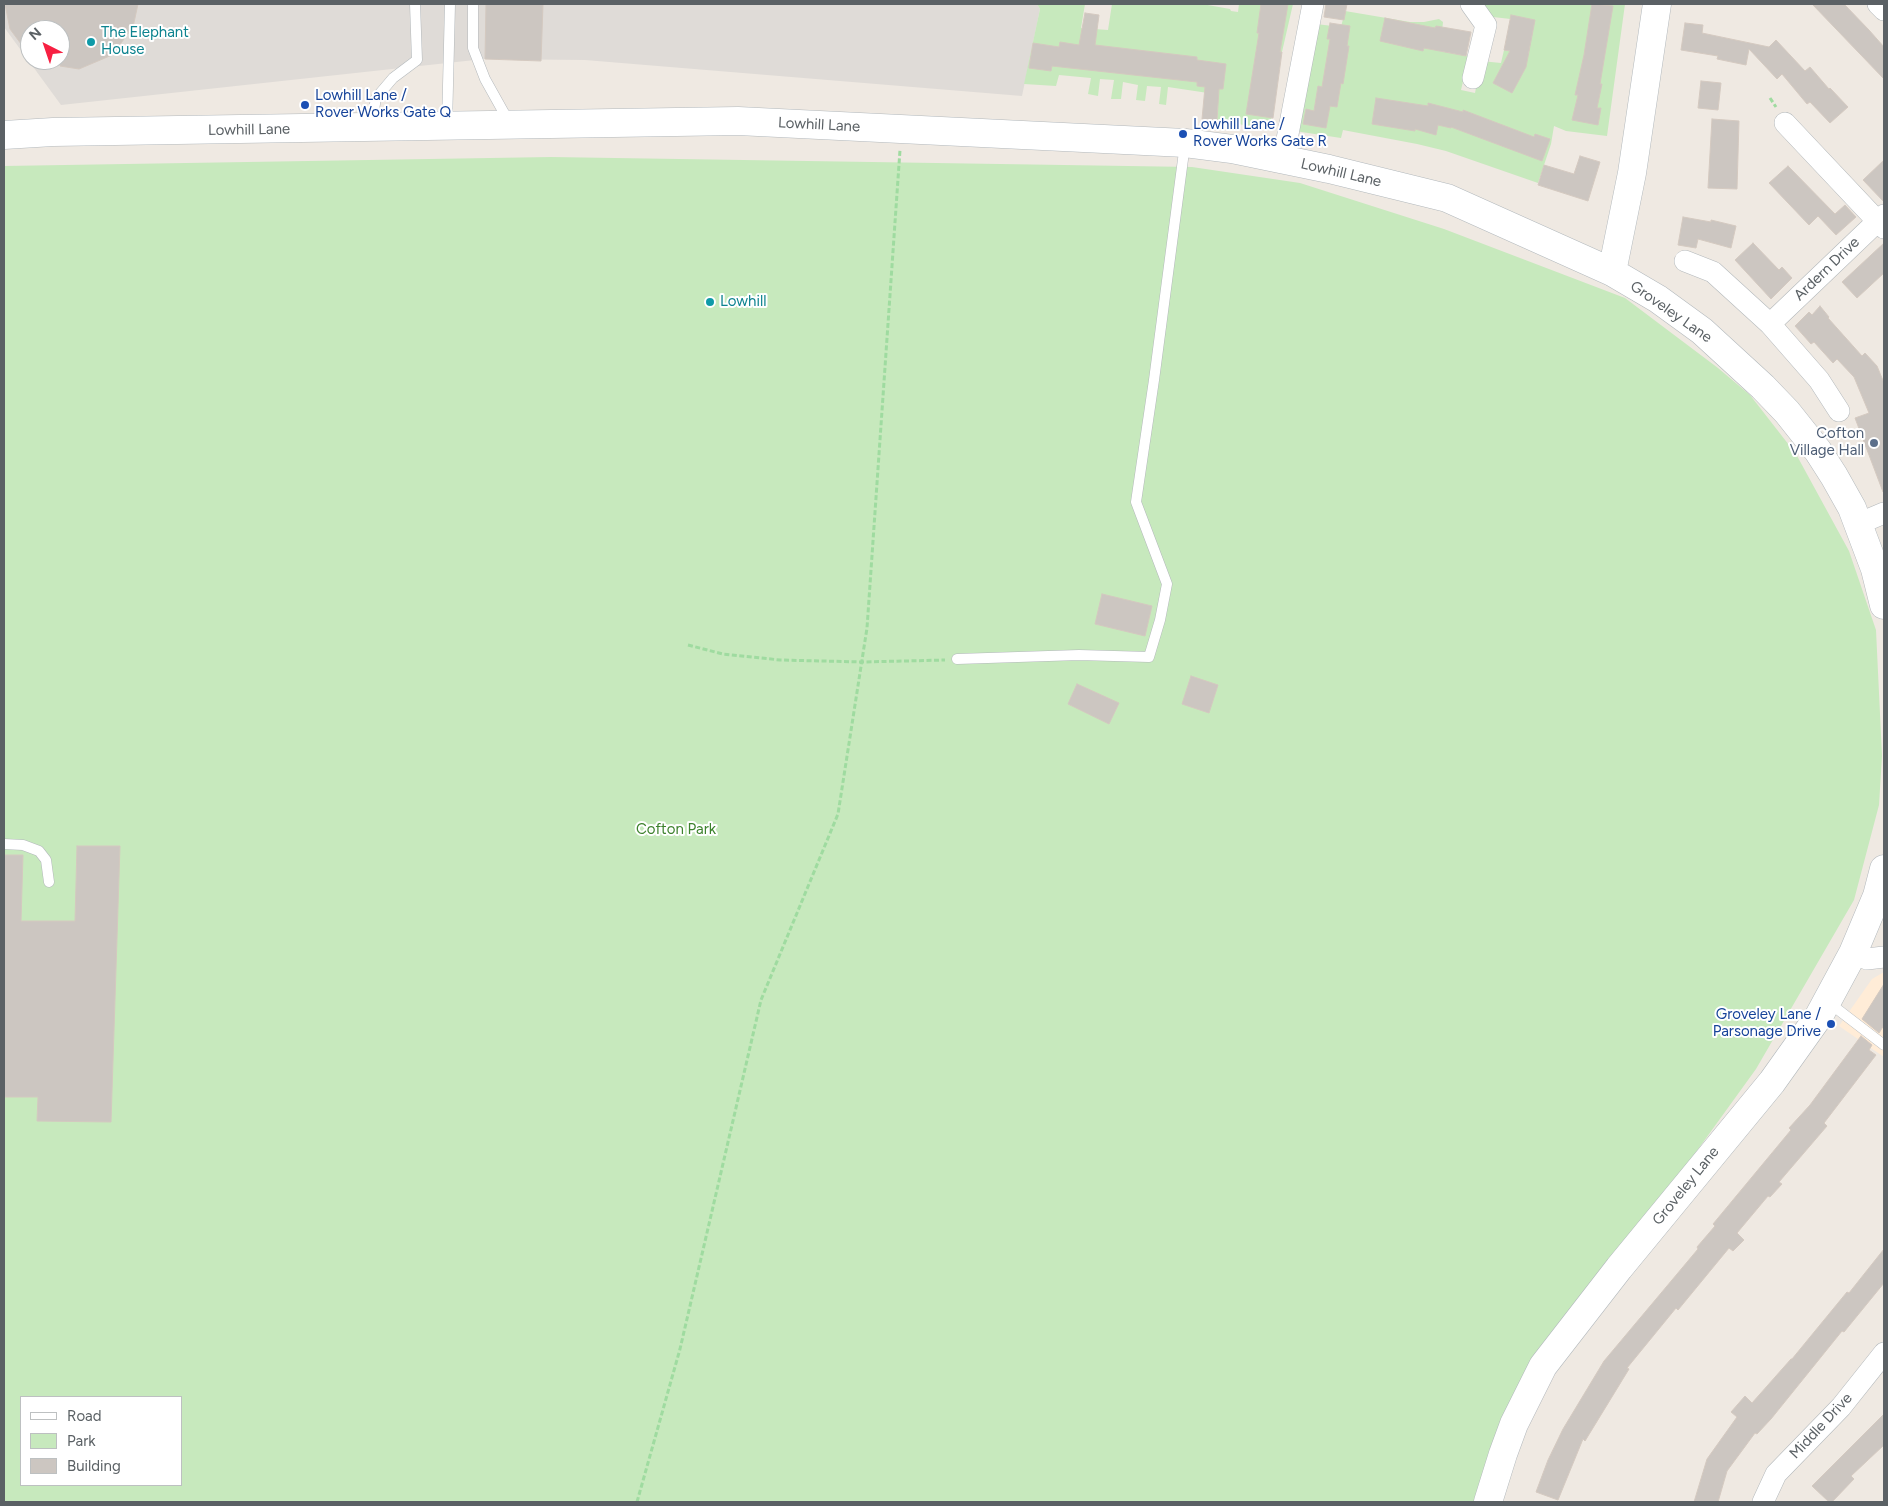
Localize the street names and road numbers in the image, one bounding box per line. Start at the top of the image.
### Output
street label: Lowhill Lane [777,114,861,136]
street label: Lowhill Lane [208,120,290,140]
street label: Lowhill Lane [1299,155,1383,191]
street label: Ardern Drive [1791,233,1863,305]
street label: Groveley Lane [1627,277,1715,347]
street label: Groveley Lane [1649,1143,1723,1229]
street label: Middle Drive [1786,1389,1856,1463]

